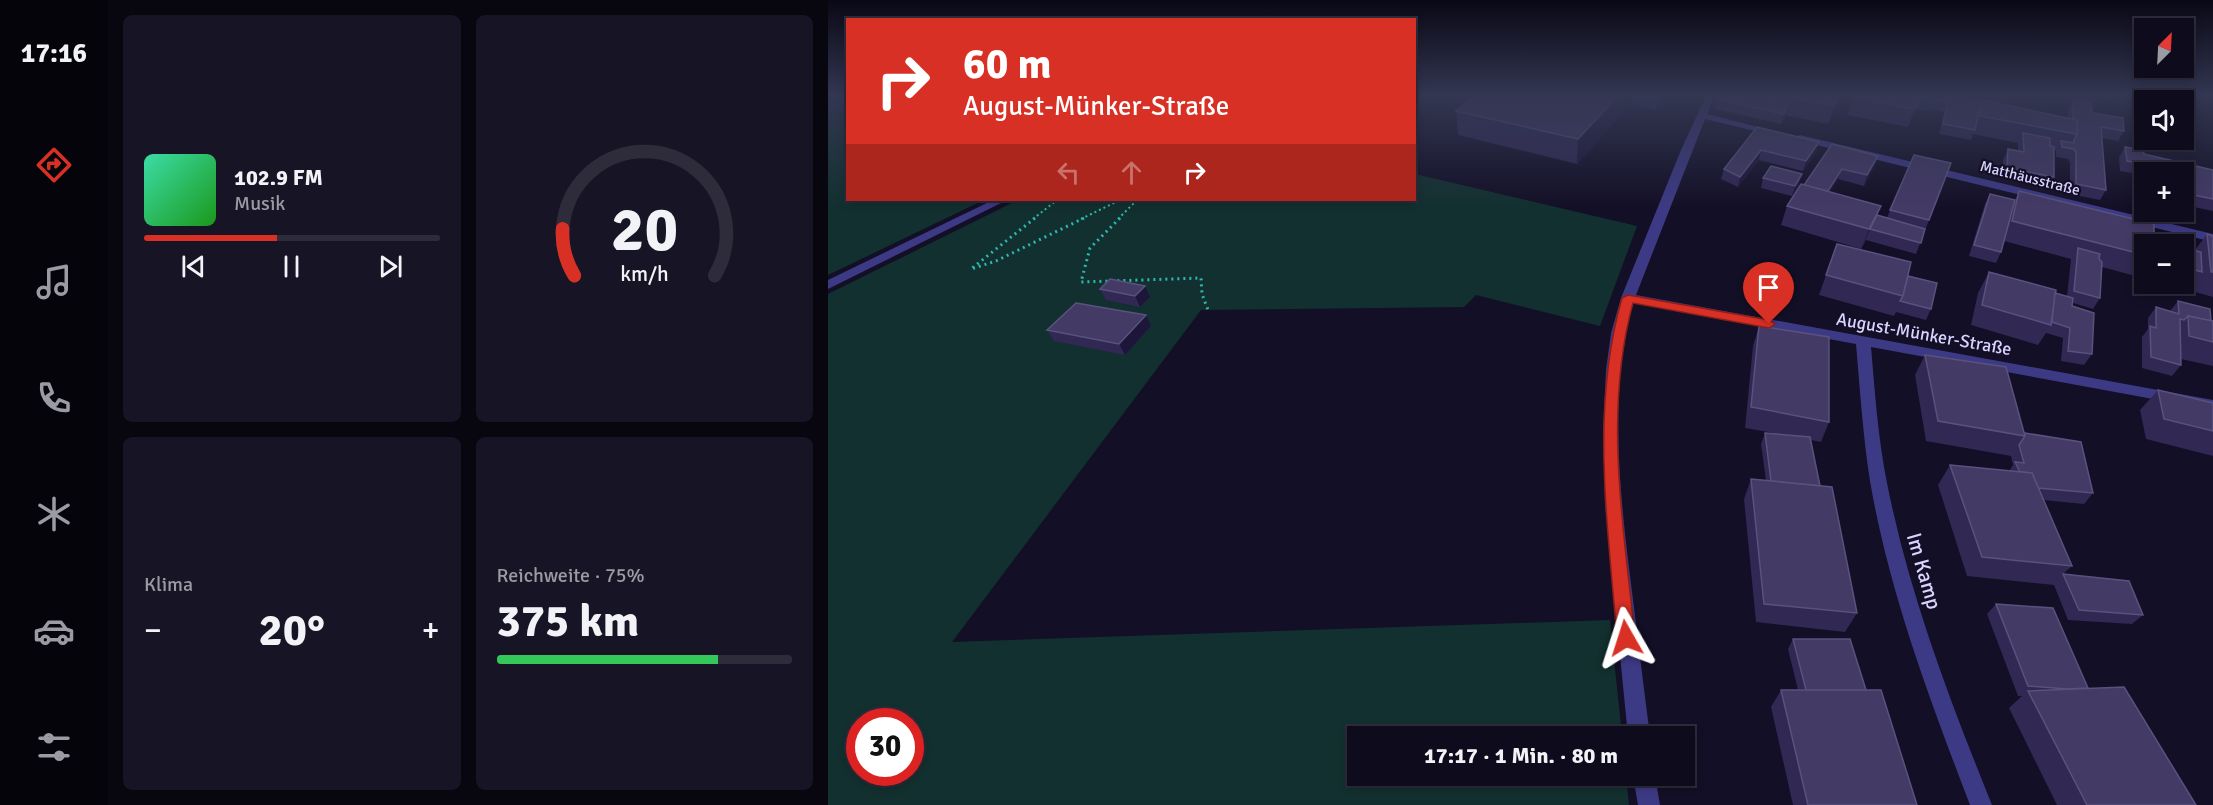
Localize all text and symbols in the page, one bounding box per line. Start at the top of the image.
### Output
north arrow [2134,18,2194,78]
map controls [2134,18,2194,294]
text: 17:16 [21,37,87,70]
text: 60 m [963,39,1052,90]
icon: right [864,42,942,120]
text: August-Münker-Straße [963,90,1229,123]
button: sound [2134,90,2194,150]
icon: directions [33,144,75,186]
icon: left [1052,156,1085,189]
icon: ahead [1115,156,1148,189]
icon: right [1178,156,1211,189]
street label: Matthäusstraße [1978,157,2082,199]
button: + [2134,162,2194,222]
text: 102.9 FM [234,164,323,191]
text: Musik [234,191,285,216]
text: 20 [611,191,678,268]
button: − [2134,234,2194,294]
icon: previous [177,250,210,283]
icon: pause [275,250,308,283]
icon: next [374,250,407,283]
icon: music [33,261,75,303]
text: km/h [620,261,669,287]
pin [1743,262,1794,324]
icon: arrive [1752,271,1785,304]
street label: August-Münker-Straße [1835,308,2013,360]
icon: phone [33,377,75,419]
icon: climate [33,493,75,535]
street label: Im Kamp [1901,530,1947,612]
text: Reichweite · 75% [497,563,645,588]
text: Klima [144,572,193,597]
text: 375 km [497,594,639,649]
text: 20° [258,603,325,658]
position arrow [1594,606,1658,670]
icon: car [33,610,75,652]
text: − [144,610,162,651]
text: + [422,610,439,651]
speed limit sign: 30 [846,708,924,786]
icon: filters [33,726,75,768]
text: 17:17 · 1 Min. · 80 m [1424,742,1618,769]

